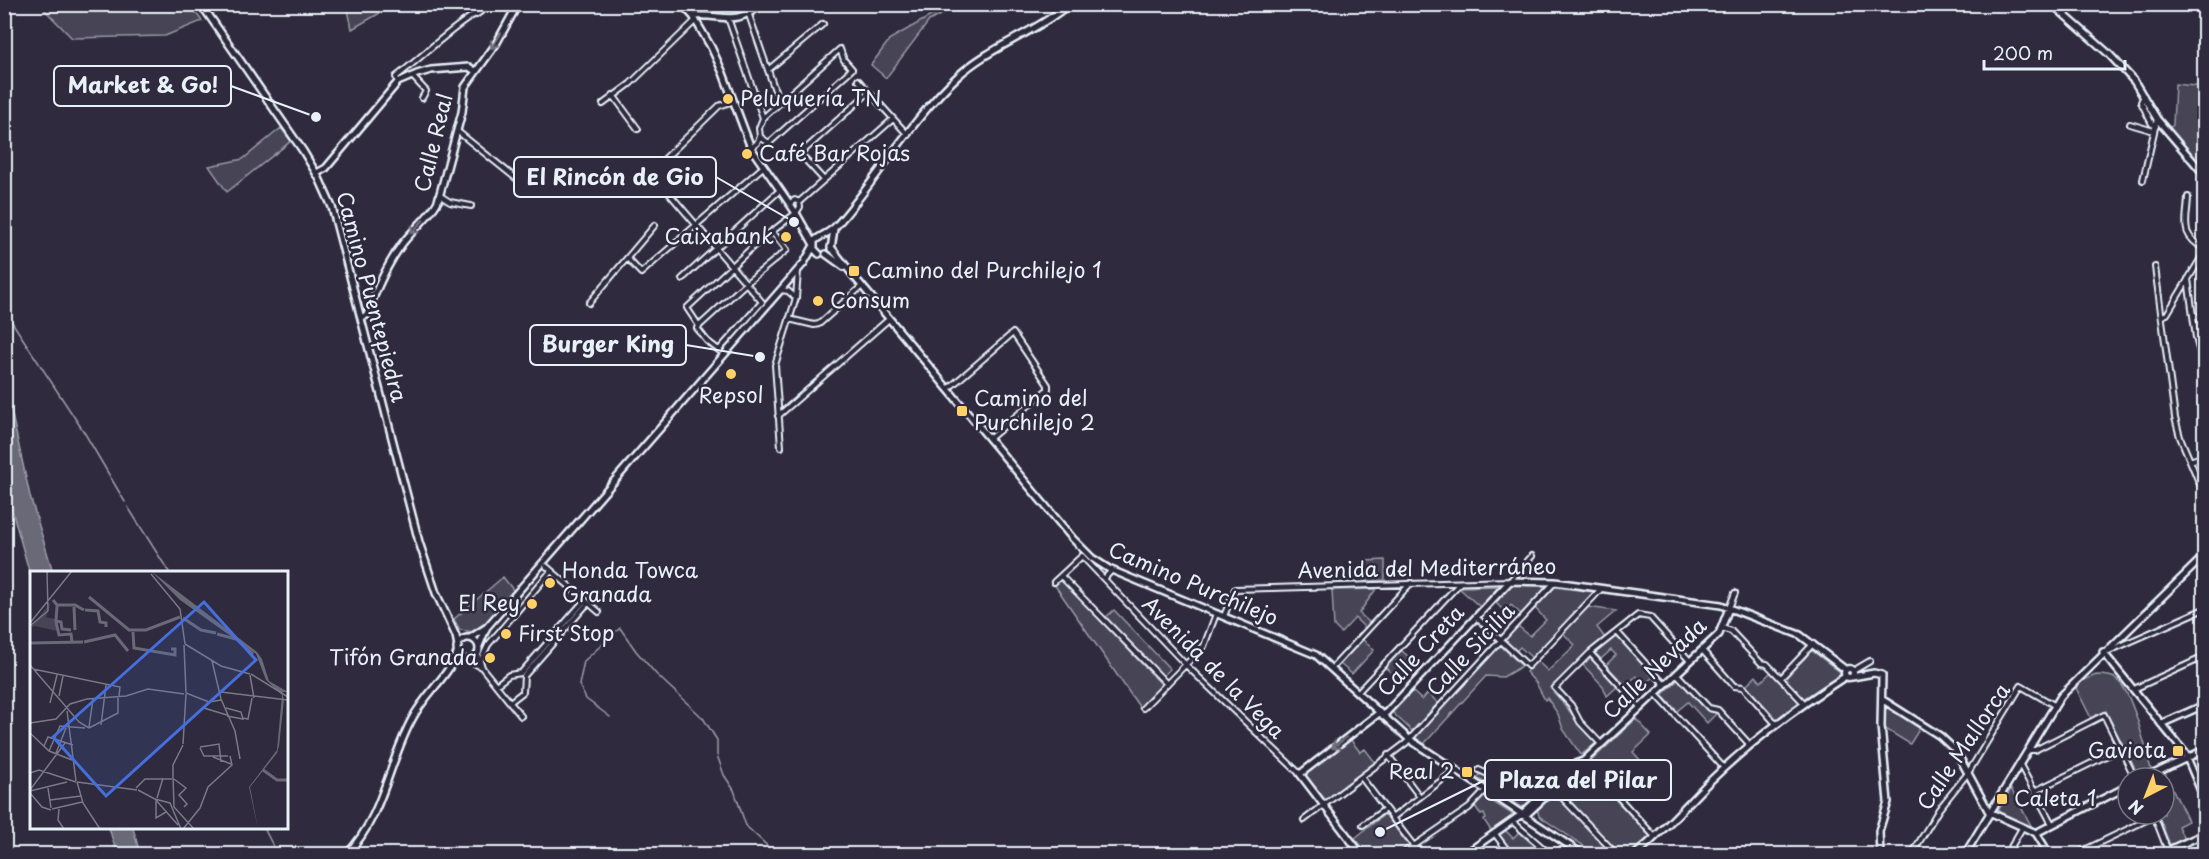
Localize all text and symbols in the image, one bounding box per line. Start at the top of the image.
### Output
one-way arrow [490,33,503,50]
scale bar [1984,33,2125,71]
text: 200 m [1993,39,2053,66]
callout: Market & Go! [54,66,231,106]
text: Market & Go! [68,67,218,100]
place label: Peluquería TN [740,81,882,113]
street label: Calle Real [404,90,460,195]
marker: Peluquería TN [721,92,735,106]
place label: Café Bar Rojas [759,136,910,168]
marker: Café Bar Rojas [740,147,754,161]
callout: El Rincón de Gio [514,157,716,197]
text: El Rincón de Gio [527,159,703,192]
street label: Camino Puentepiedra [329,188,417,406]
one-way arrow [410,219,424,234]
place label: Caixabank [665,219,774,251]
marker: Caixabank [779,230,793,244]
place label: Camino del Purchilejo 1 [866,253,1102,285]
marker: Camino del Purchilejo 1 [847,264,861,278]
place label: Consum [830,283,910,315]
marker: Consum [811,294,825,308]
callout: Burger King [530,325,686,365]
text: Burger King [542,326,674,359]
marker: Repsol [724,367,738,381]
place label: Repsol [698,378,764,410]
place label: Camino del Purchilejo 2 [974,381,1095,437]
marker: Camino del Purchilejo 2 [955,404,969,418]
street label: Camino Purchilejo [1104,532,1284,632]
street label: Avenida del Mediterráneo [1297,549,1557,585]
place label: Honda Towca Granada [562,553,699,609]
inset map [30,571,288,829]
marker: Honda Towca Granada [543,576,557,590]
place label: El Rey [458,586,520,618]
street label: Avenida de la Vega [1136,588,1293,745]
street label: Calle Sicilia [1418,595,1521,703]
marker: El Rey [525,597,539,611]
street label: Calle Creta [1368,597,1471,703]
street label: Calle Nevada [1594,609,1713,726]
place label: First Stop [518,616,614,648]
marker: First Stop [499,627,513,641]
place label: Tifón Granada [329,640,479,672]
marker: Tifón Granada [483,651,497,665]
street label: Calle Mallorca [1908,675,2017,816]
place label: Gaviota [2088,733,2166,765]
one-way arrow [1332,737,1348,750]
marker: Gaviota [2171,744,2185,758]
place label: Real 2 [1389,754,1455,786]
callout: Plaza del Pilar [1485,760,1671,800]
text: Plaza del Pilar [1499,762,1658,795]
marker: Real 2 [1460,765,1474,779]
north arrow [2116,766,2176,826]
place label: Caleta 1 [2014,781,2096,813]
marker: Caleta 1 [1995,792,2009,806]
text: N [2123,795,2148,821]

